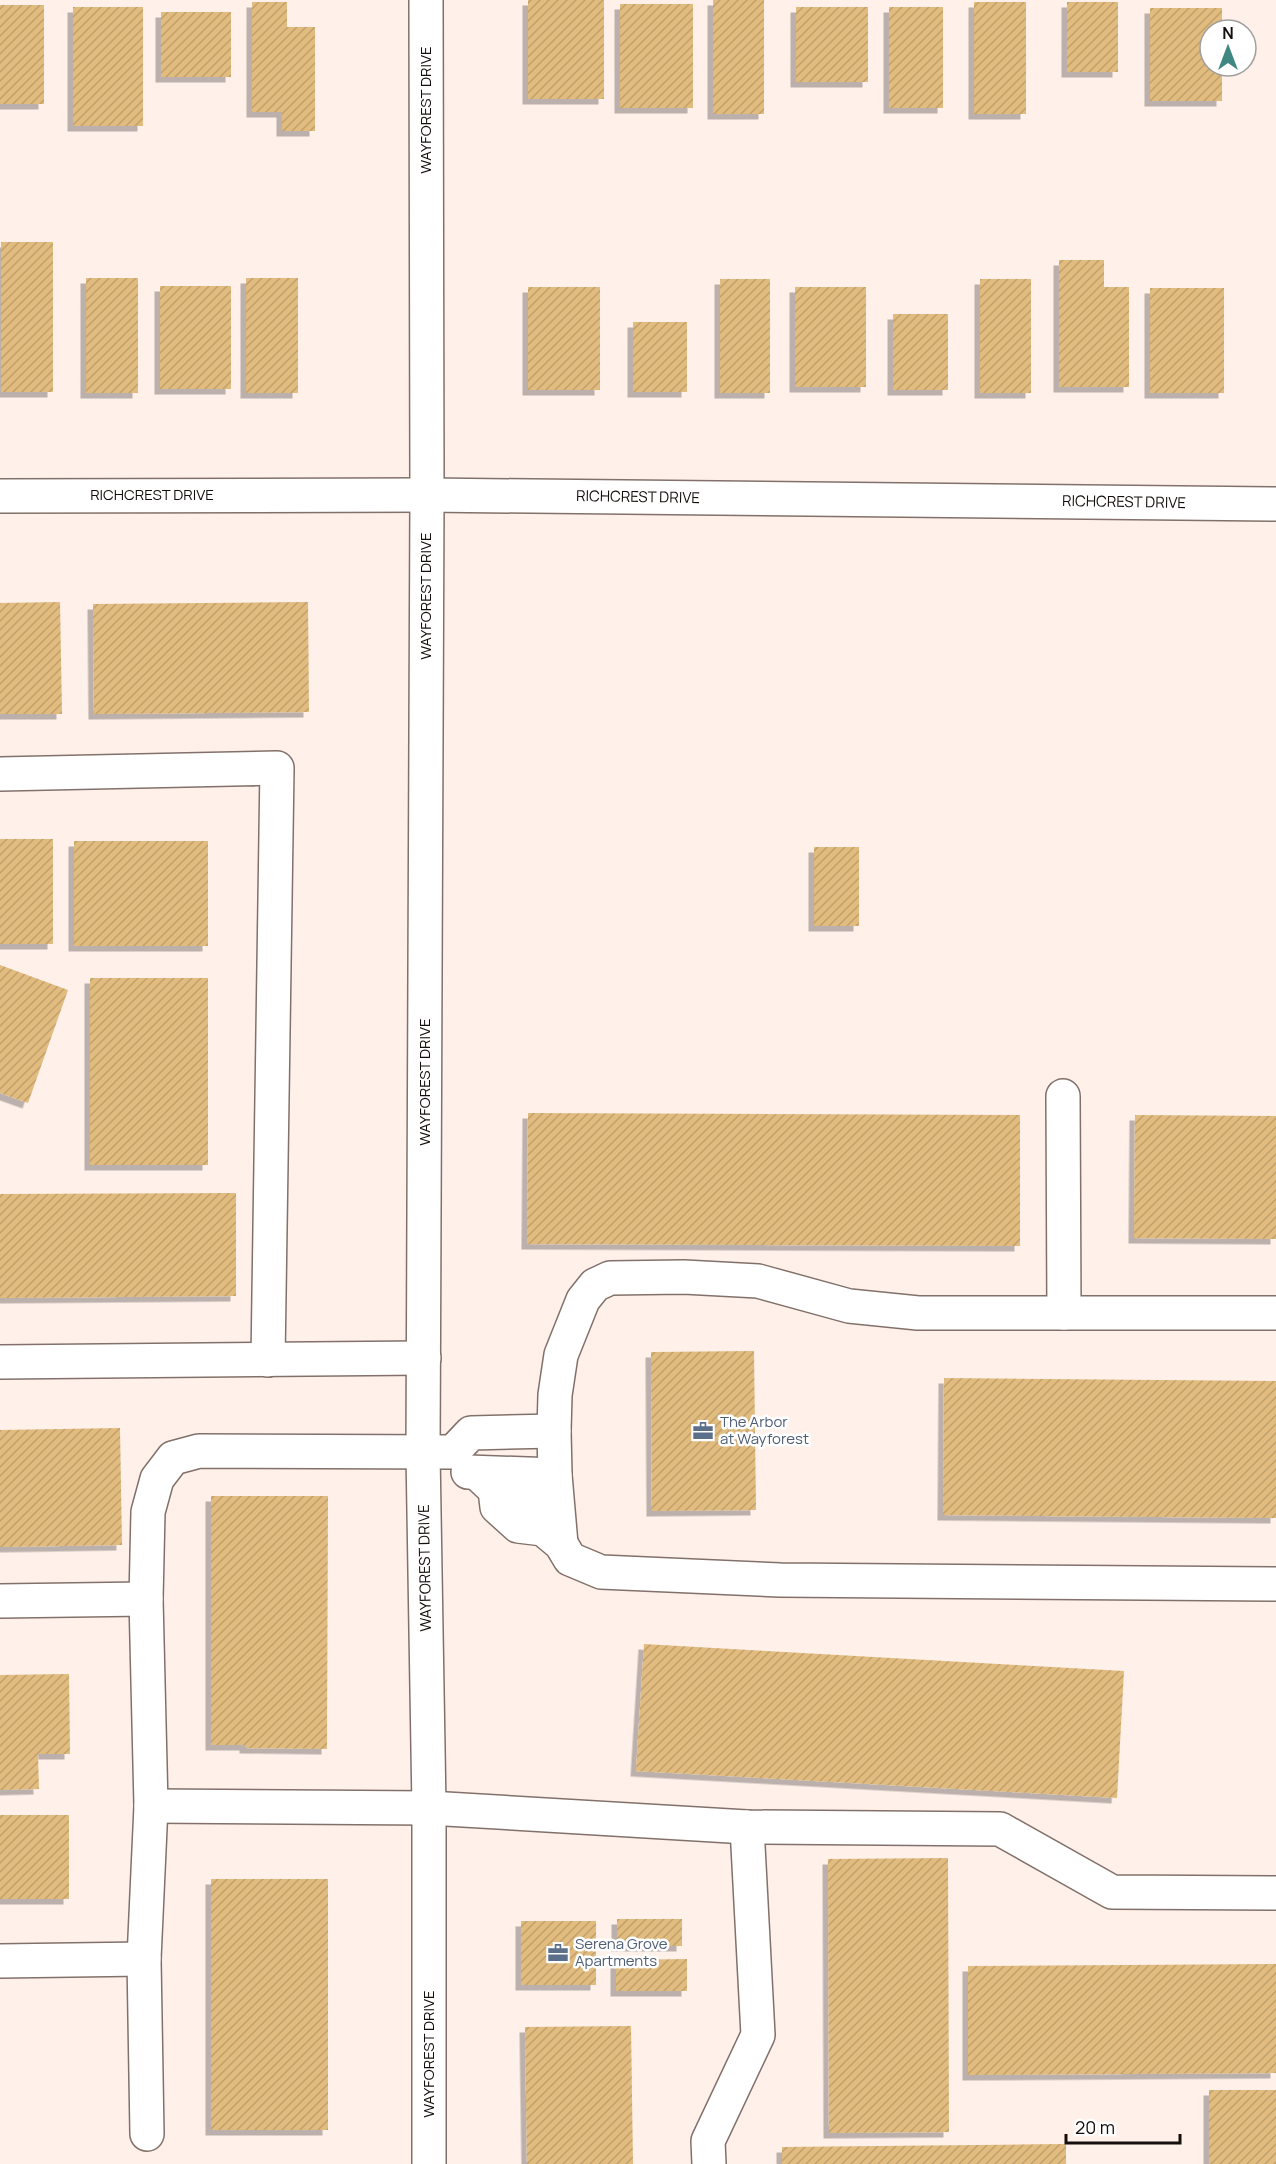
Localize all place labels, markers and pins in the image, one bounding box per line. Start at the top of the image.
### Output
place label: The Arbor at Wayforest [720,1411,809,1449]
office icon: The Arbor at Wayforest [691,1419,715,1443]
place label: Serena Grove Apartments [575,1933,668,1971]
office icon: Serena Grove Apartments [546,1941,570,1965]

